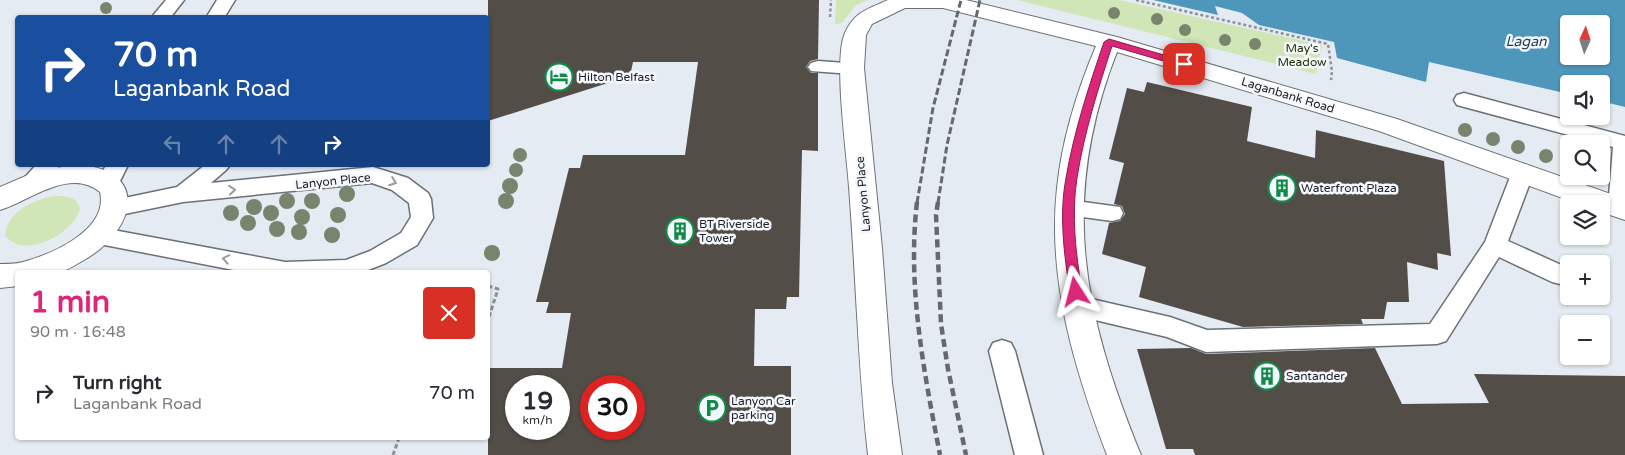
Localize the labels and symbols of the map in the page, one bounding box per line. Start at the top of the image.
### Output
north arrow [1560,15,1610,65]
water label: Lagan [1505,33,1547,50]
park label: May's Meadow [1277,41,1327,69]
pin [1163,43,1205,85]
hotel icon: Hilton Belfast [544,62,574,92]
place label: Hilton Belfast [578,70,655,84]
street label: Laganbank Road [1240,74,1336,116]
street label: Lanyon Place [853,155,873,232]
street label: Lanyon Place [295,170,372,192]
building icon: Waterfront Plaza [1267,173,1297,203]
one-way arrow [388,176,397,186]
place label: Waterfront Plaza [1301,181,1397,195]
one-way arrow [229,185,237,196]
building icon: BT Riverside Tower [665,216,695,246]
place label: BT Riverside Tower [699,217,770,245]
one-way arrow [222,255,231,265]
position arrow [1049,265,1101,317]
building icon: Santander [1252,361,1282,391]
place label: Santander [1286,369,1345,383]
speed limit sign: 30 [580,375,645,440]
parking icon: Lanyon Car parking [697,393,727,423]
place label: Lanyon Car parking [731,394,796,422]

